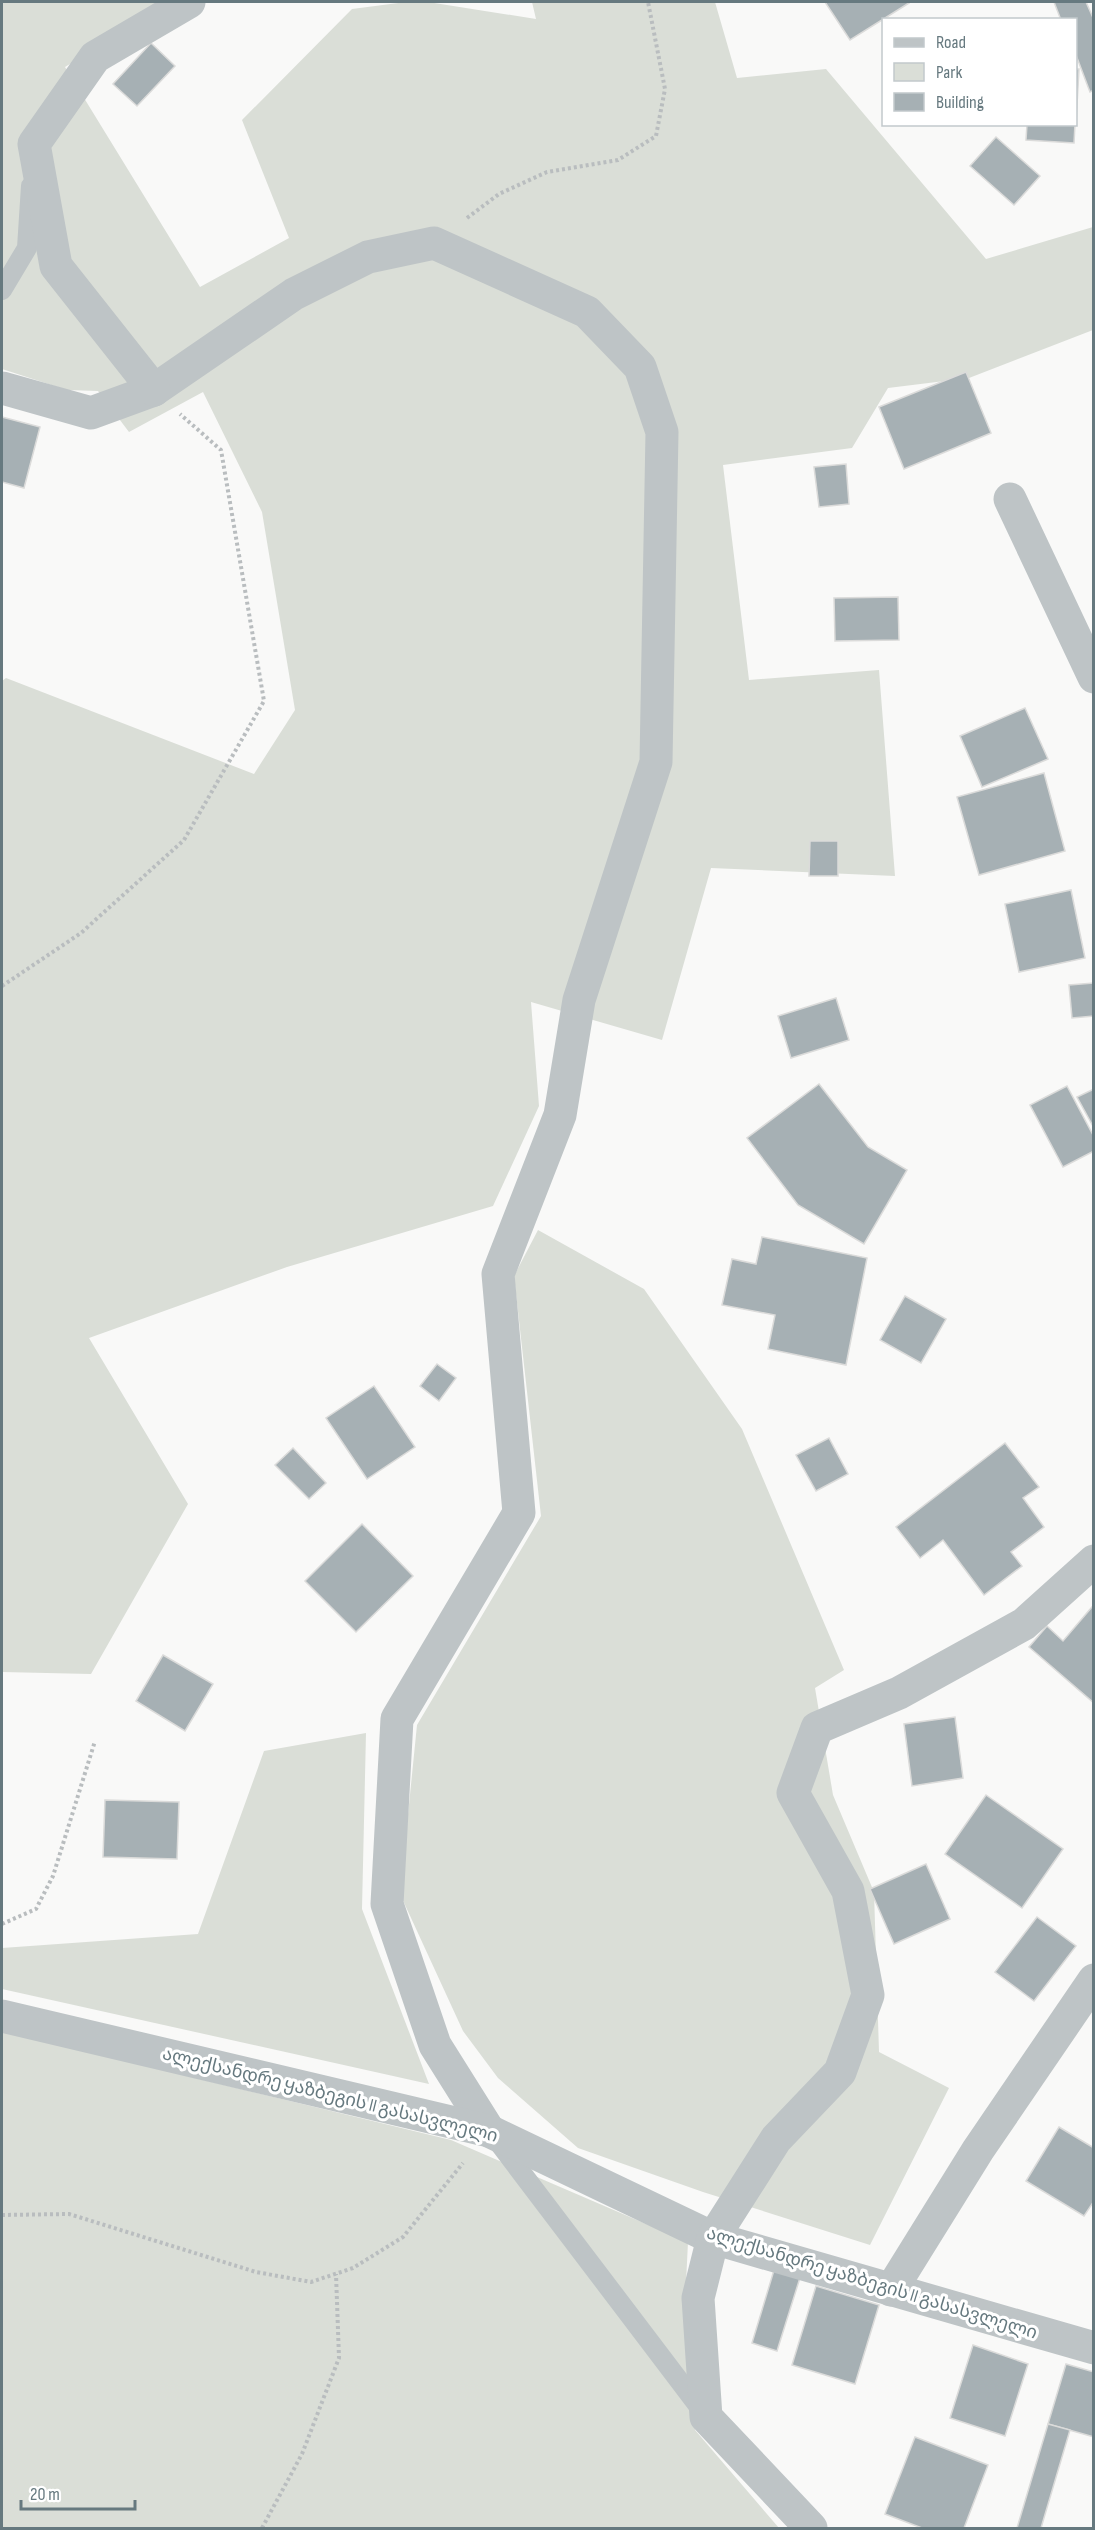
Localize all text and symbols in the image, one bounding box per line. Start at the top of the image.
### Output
legend [882,18,1077,126]
text: Road [936,32,966,53]
text: Park [936,62,962,83]
text: Building [936,92,984,113]
street label: ალექსანდრე ყაზბეგის II გასასვლელი [160,2043,500,2147]
street label: ალექსანდრე ყაზბეგის II გასასვლელი [704,2223,1040,2343]
scale bar [21,2473,135,2511]
text: 20 m [30,2484,60,2505]

